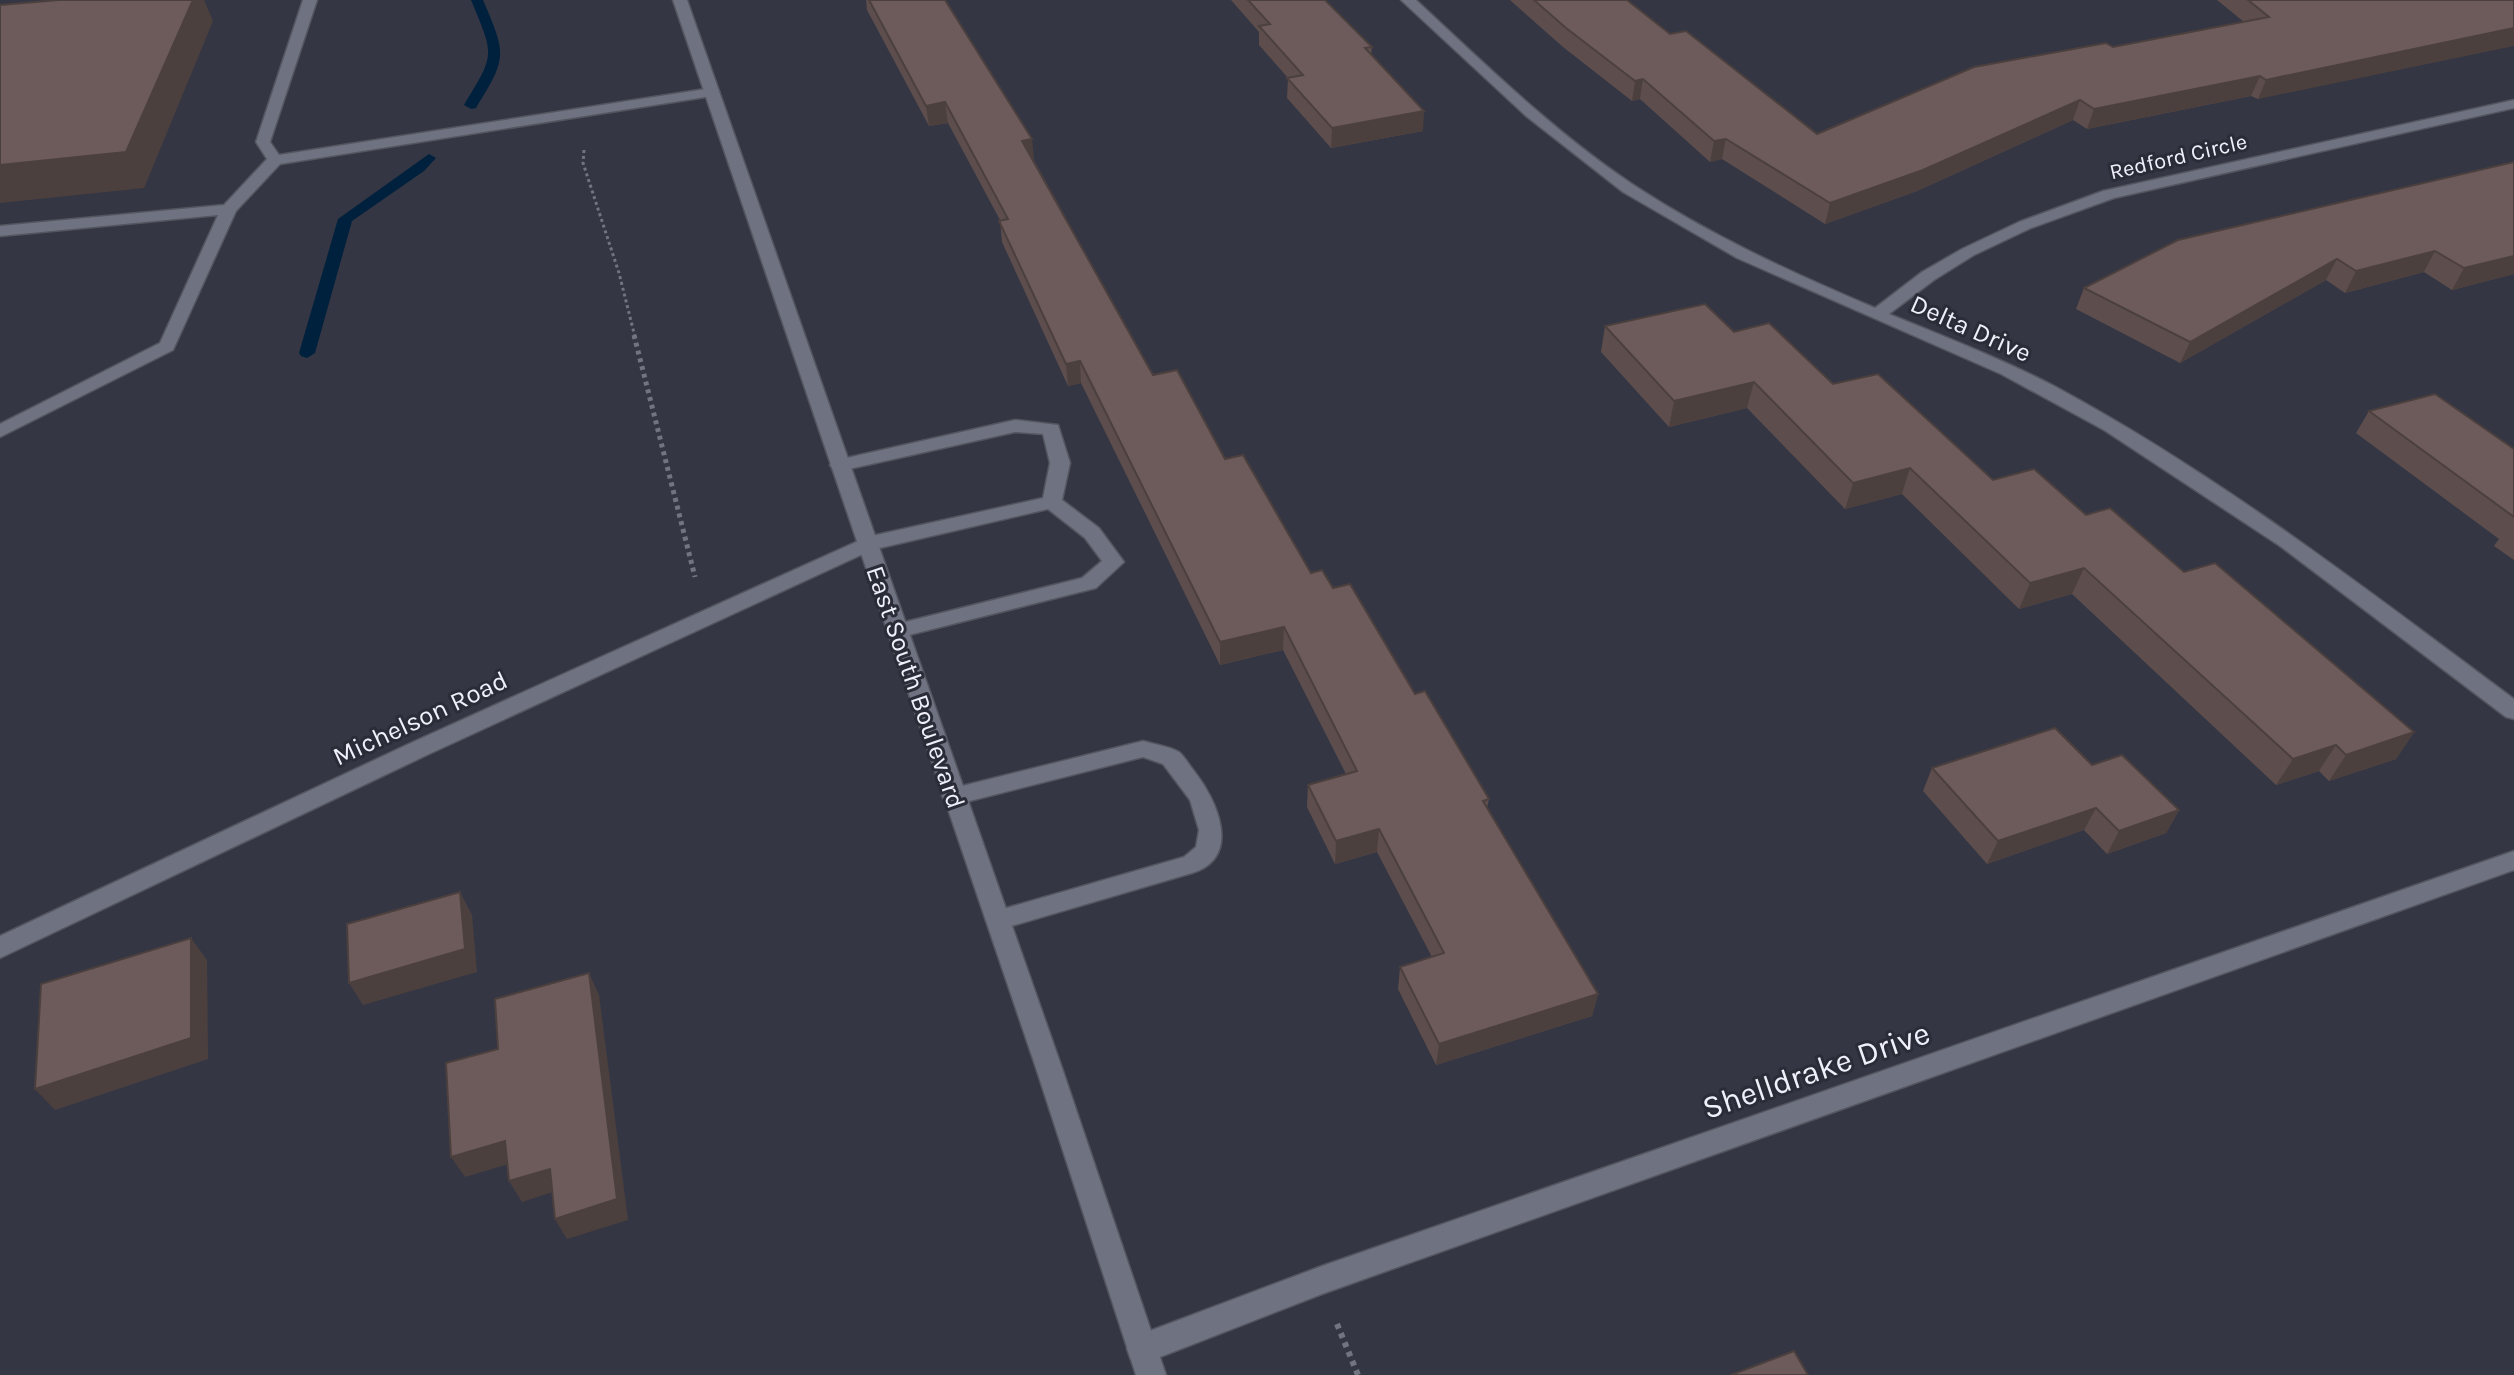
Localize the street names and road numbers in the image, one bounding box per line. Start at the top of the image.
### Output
street label: Redford Circle [2107,129,2250,185]
street label: Delta Drive [1906,288,2036,369]
street label: East South Boulevard [859,562,972,813]
street label: Michelson Road [328,664,512,772]
street label: Shelldrake Drive [1698,1014,1935,1127]

